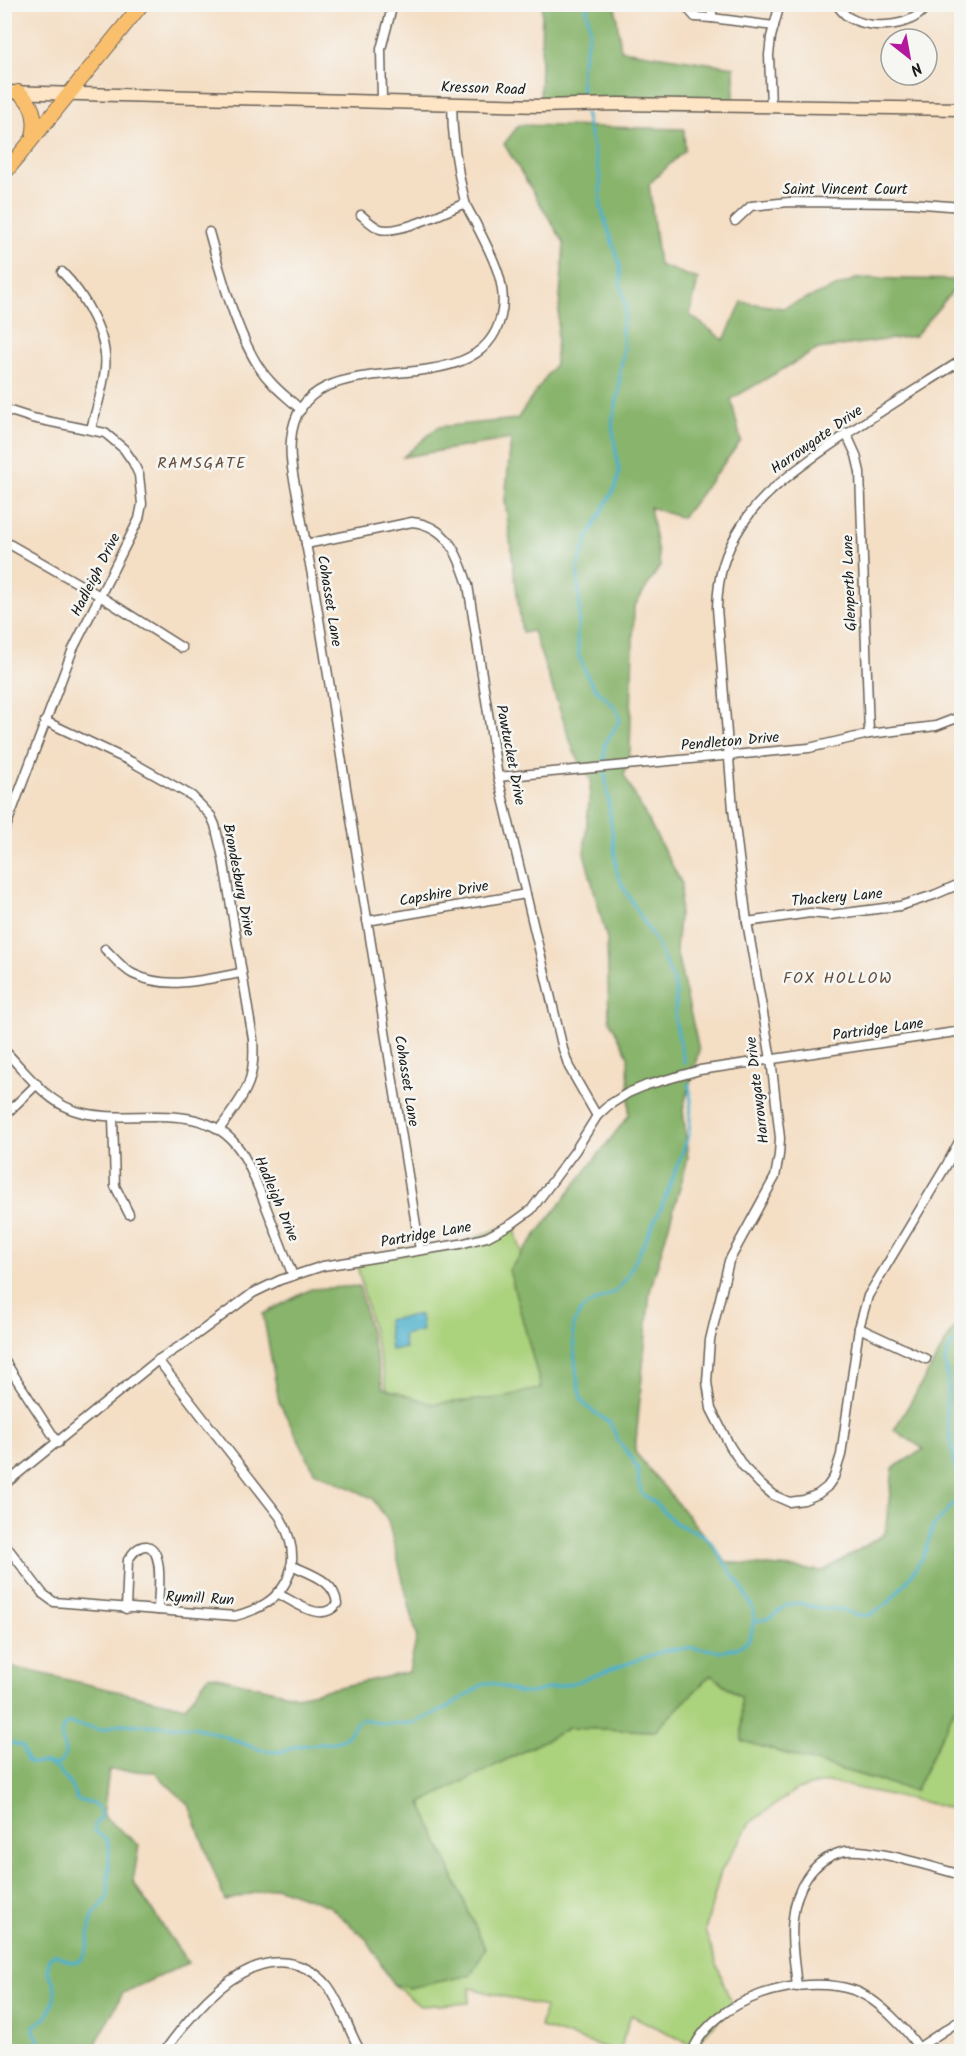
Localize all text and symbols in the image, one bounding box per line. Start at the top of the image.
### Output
north arrow [879,27,939,87]
text: N [905,55,927,82]
street label: Kresson Road [440,76,526,102]
street label: Saint Vincent Court [783,178,908,202]
street label: Harrowgate Drive [766,399,868,481]
district label: RAMSGATE [157,451,247,476]
street label: Hadleigh Drive [65,529,127,621]
street label: Glenperth Lane [836,534,864,632]
street label: Cohasset Lane [310,554,348,649]
street label: Pawtucket Drive [489,703,532,808]
street label: Pendleton Drive [680,726,780,758]
street label: Brondesbury Drive [215,822,261,939]
street label: Capshire Drive [397,874,491,914]
street label: Thackery Lane [790,882,884,914]
district label: FOX HOLLOW [783,966,893,991]
street label: Partridge Lane [831,1012,925,1048]
street label: Cohasset Lane [387,1034,425,1129]
street label: Harrowgate Drive [739,1035,776,1145]
street label: Hadleigh Drive [247,1152,305,1246]
street label: Partridge Lane [379,1215,474,1255]
street label: Rymill Run [165,1585,235,1613]

